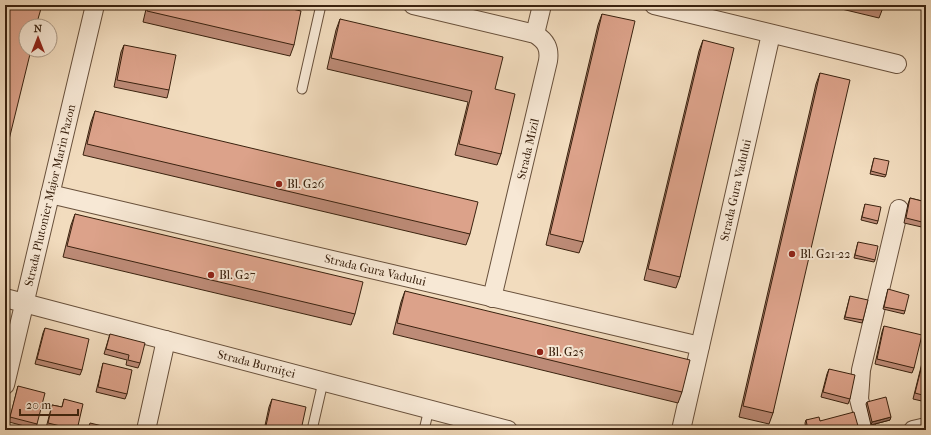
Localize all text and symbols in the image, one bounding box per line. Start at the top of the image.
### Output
north arrow [18,18,58,58]
text: N [34,22,43,35]
street label: Strada Plutonier Major Marin Pazon [22,103,78,288]
street label: Strada Mizil [514,116,542,181]
street label: Strada Gura Vadului [717,137,754,242]
place label: Bl. G26 [287,177,325,191]
marker: Bl. G26 [274,179,284,189]
place label: Bl. G21-22 [800,247,850,261]
marker: Bl. G21-22 [787,249,797,259]
street label: Strada Gura Vadului [323,251,428,289]
place label: Bl. G27 [219,268,256,282]
marker: Bl. G27 [206,270,216,280]
place label: Bl. G25 [548,345,584,359]
street label: Strada Burniței [216,347,297,381]
marker: Bl. G25 [535,347,545,357]
scale bar [20,391,78,417]
text: 20 m [26,398,51,412]

